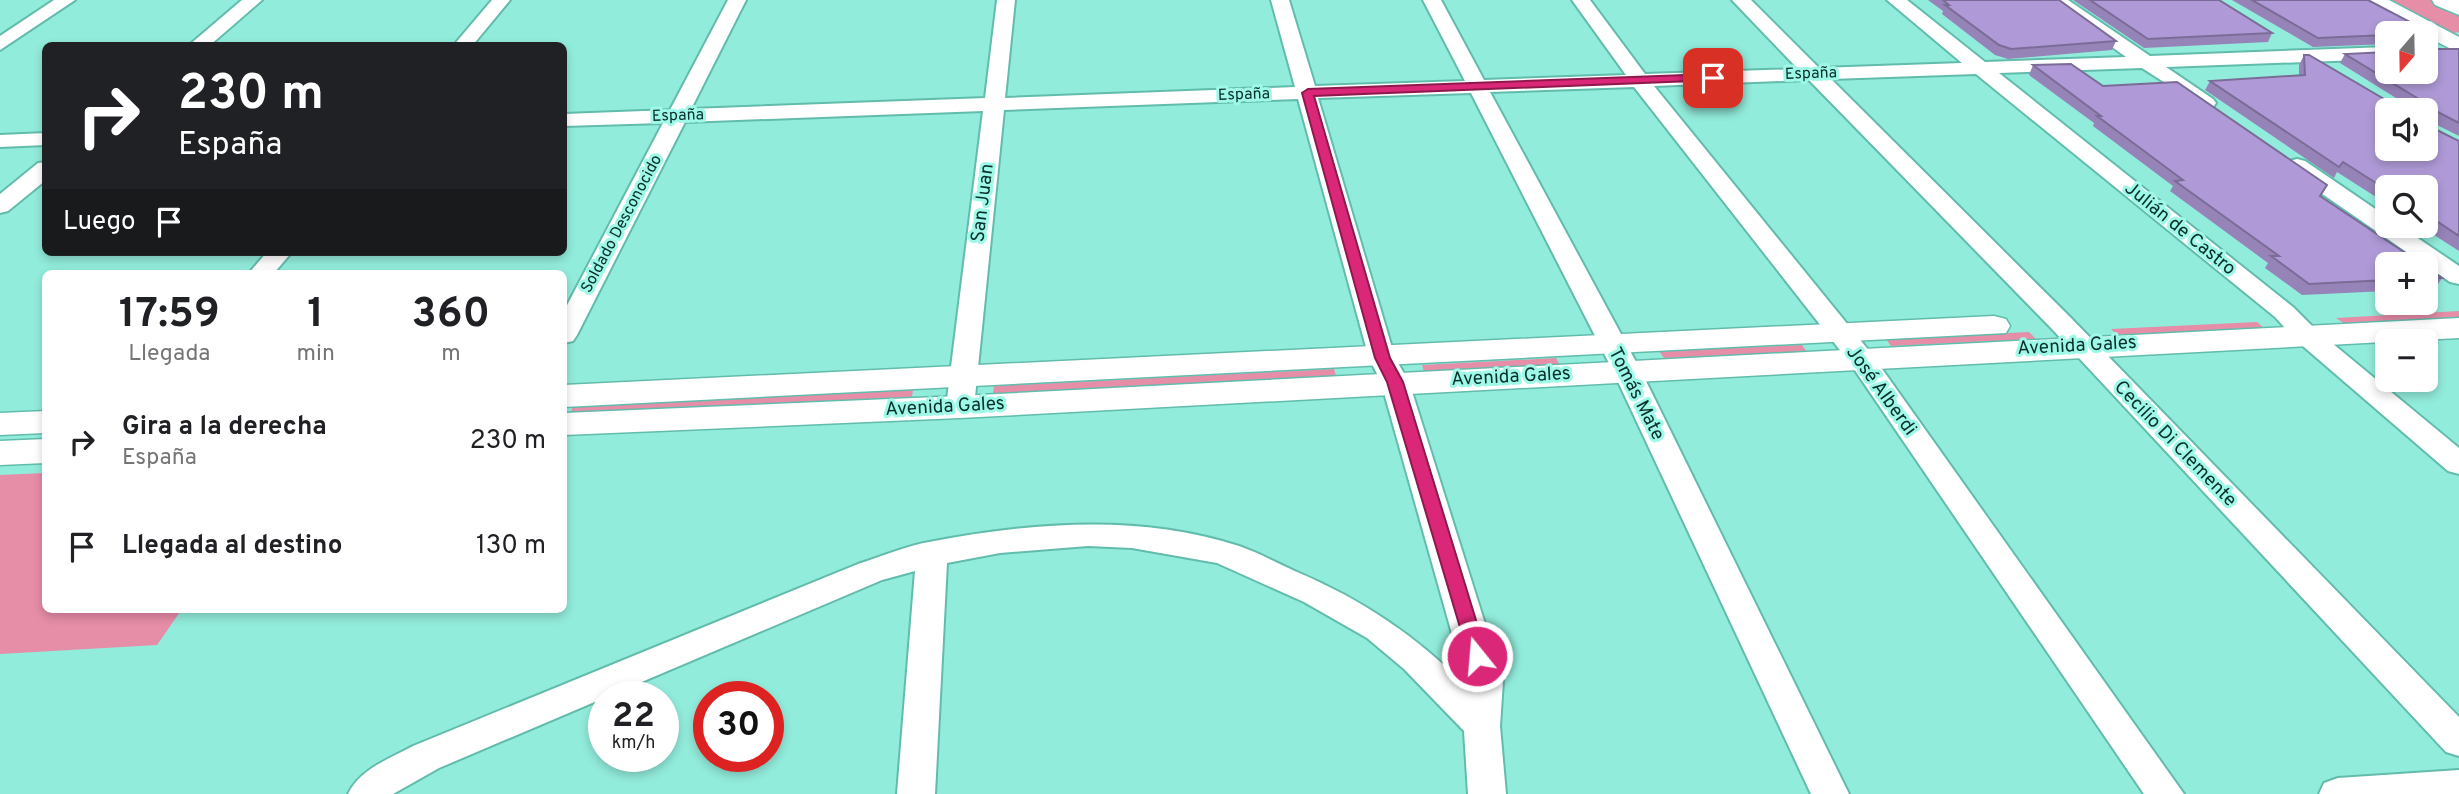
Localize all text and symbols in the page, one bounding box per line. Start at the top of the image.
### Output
north arrow [2375,21,2438,84]
map controls [2375,21,2438,392]
pin [1683,48,1743,108]
icon: arrive [1694,59,1732,97]
street label: España [1785,63,1837,85]
text: 230 m [178,65,324,127]
icon: right [63,70,154,161]
street label: España [1218,84,1270,106]
button: sound [2375,98,2438,161]
street label: España [652,105,704,127]
text: España [178,126,282,166]
street label: Soldado Desconocido [577,151,667,297]
street label: San Juan [966,162,1000,244]
button: search [2375,175,2438,238]
street label: Julián de Castro [2119,177,2241,281]
icon: arrive [150,203,188,241]
text: Luego [63,206,136,239]
button: + [2375,252,2438,315]
text: 17:59 [119,289,220,342]
text: 1 [307,289,324,342]
text: 360 [412,289,490,342]
button: − [2375,329,2438,392]
street label: Avenida Gales [2017,331,2137,361]
text: Llegada [128,340,210,369]
text: min [297,340,335,369]
text: m [441,340,461,369]
street label: José Alberdi [1840,341,1922,441]
street label: Tomás Mate [1602,344,1670,444]
street label: Avenida Gales [1451,362,1571,392]
street label: Cecilio Di Clemente [2109,376,2241,512]
street label: Avenida Gales [885,392,1005,422]
text: Gira a la derecha [122,411,327,444]
icon: right [63,423,101,461]
text: 230 m [470,425,546,458]
text: España [122,444,197,473]
icon: arrive [63,528,101,566]
text: Llegada al destino [122,530,342,563]
text: 130 m [476,530,546,563]
position arrow [1440,619,1514,693]
speed limit sign: 30 [693,681,784,772]
text: 22 [612,695,655,739]
text: km/h [612,732,655,755]

